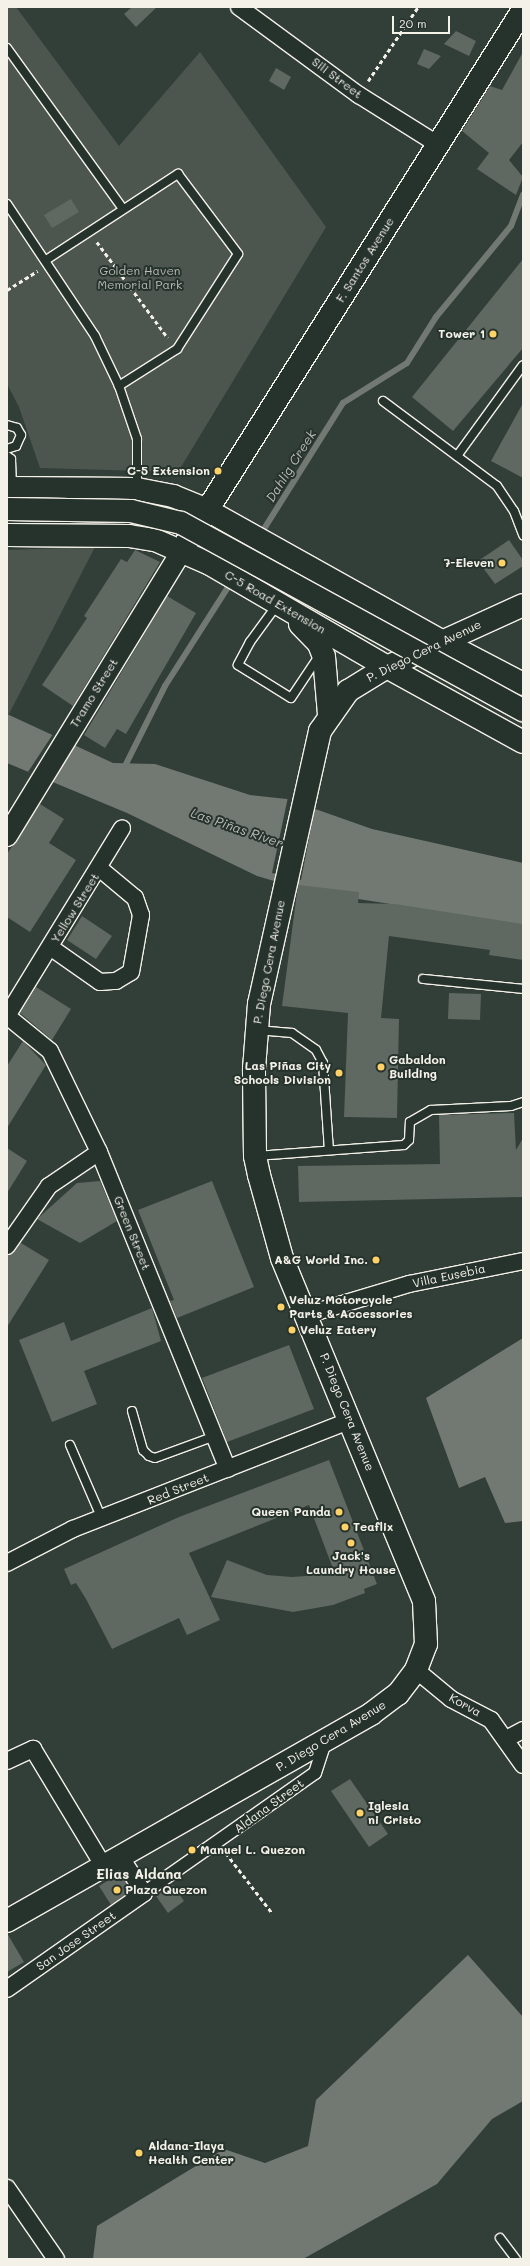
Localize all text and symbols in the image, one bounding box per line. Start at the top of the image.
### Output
scale bar [394,8,452,34]
text: 20 m [399,15,427,31]
street label: Sili Street [309,54,365,102]
street label: F. Santos Avenue [333,215,397,305]
park label: Golden Haven Memorial Park [98,264,182,292]
place label: Tower 1 [438,327,485,341]
marker: Tower 1 [488,329,498,339]
water label: Dahlig Creek [263,427,319,505]
place label: C-5 Extension [127,464,210,478]
marker: C-5 Extension [213,466,223,476]
place label: 7-Eleven [444,556,494,570]
marker: 7-Eleven [497,558,507,568]
street label: C-5 Road Extension [222,567,328,637]
street label: P. Diego Cera Avenue [364,617,484,685]
street label: Tramo Street [67,656,121,730]
water label: Las Piñas River [189,805,285,851]
street label: Yellow Street [48,870,102,946]
street label: P. Diego Cera Avenue [250,899,288,1025]
place label: Gabaldon Building [389,1053,446,1081]
place label: Las Piñas City Schools Division [234,1059,331,1087]
marker: Gabaldon Building [376,1062,386,1072]
marker: Las Piñas City Schools Division [334,1068,344,1078]
street label: Green Street [111,1194,153,1272]
place label: A&G World Inc. [274,1253,368,1267]
marker: A&G World Inc. [371,1255,381,1265]
street label: Villa Eusebia [411,1261,487,1291]
place label: Veluz Motorcycle Parts & Accessories [289,1293,413,1321]
marker: Veluz Motorcycle Parts & Accessories [276,1302,286,1312]
place label: Veluz Eatery [300,1323,377,1337]
marker: Veluz Eatery [287,1325,297,1335]
street label: P. Diego Cera Avenue [317,1351,377,1473]
street label: Red Street [145,1470,211,1508]
place label: Queen Panda [252,1505,331,1519]
marker: Queen Panda [334,1507,344,1517]
place label: Teaflix [353,1520,393,1534]
marker: Teaflix [340,1522,350,1532]
marker: Jack's Laundry House [346,1538,356,1548]
place label: Jack's Laundry House [306,1549,396,1577]
street label: Korva [447,1690,483,1720]
street label: P. Diego Cera Avenue [273,1697,389,1775]
street label: Aldana Street [231,1776,307,1836]
place label: Iglesia ni Cristo [368,1799,421,1827]
marker: Iglesia ni Cristo [355,1808,365,1818]
place label: Manuel L. Quezon [200,1843,305,1857]
marker: Manuel L. Quezon [187,1845,197,1855]
district label: Elias Aldana [96,1866,182,1882]
place label: Plaza Quezon [125,1883,207,1897]
marker: Plaza Quezon [112,1885,122,1895]
street label: San Jose Street [33,1908,119,1974]
place label: Aldana-Ilaya Health Center [148,2139,234,2167]
marker: Aldana-Ilaya Health Center [133,2147,145,2159]

